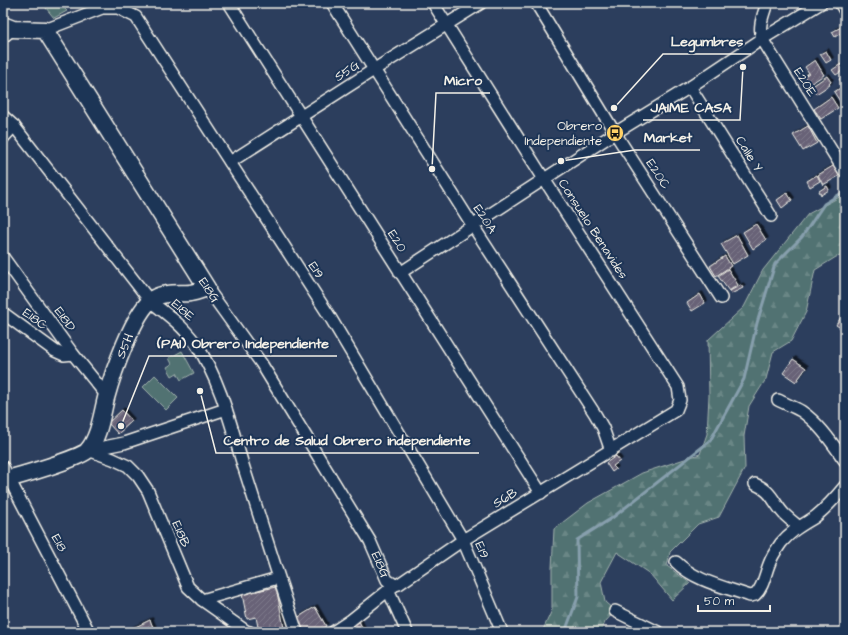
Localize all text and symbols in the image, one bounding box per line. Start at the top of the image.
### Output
callout: Legumbres [663,28,751,54]
text: Legumbres [671,32,743,53]
street label: S5G [331,56,363,86]
street label: E20E [789,64,821,100]
callout: Micro [436,67,490,93]
text: Micro [444,71,482,91]
callout: JAIME CASA [643,94,740,120]
text: JAIME CASA [650,98,732,118]
place label: Obrero Independiente [525,117,603,150]
bus stop icon: Obrero Independiente [605,123,625,143]
callout: Market [635,124,700,150]
text: Market [644,128,692,148]
street label: Calle Y [731,133,767,175]
street label: E20C [642,155,674,193]
street label: Consuelo Benavides [554,175,632,283]
street label: E20A [469,201,502,238]
street label: E20 [383,226,411,256]
street label: E19 [304,258,328,282]
street label: E18G [194,274,224,306]
street label: E18E [168,295,199,325]
street label: E18D [50,303,80,335]
street label: E18C [19,304,51,334]
callout: (PAI) Obrero Independiente [149,330,337,356]
street label: S5H [112,331,138,361]
text: (PAI) Obrero Independiente [156,334,329,354]
callout: Centro de Salud Obrero independiente [216,427,479,453]
text: Centro de Salud Obrero independiente [223,431,471,451]
street label: S6B [489,484,521,512]
street label: E18B [167,518,195,550]
street label: E18 [47,531,71,556]
street label: E19 [470,539,494,561]
street label: E18G [367,549,394,581]
scale bar [698,587,770,613]
text: 50 m [704,593,735,610]

